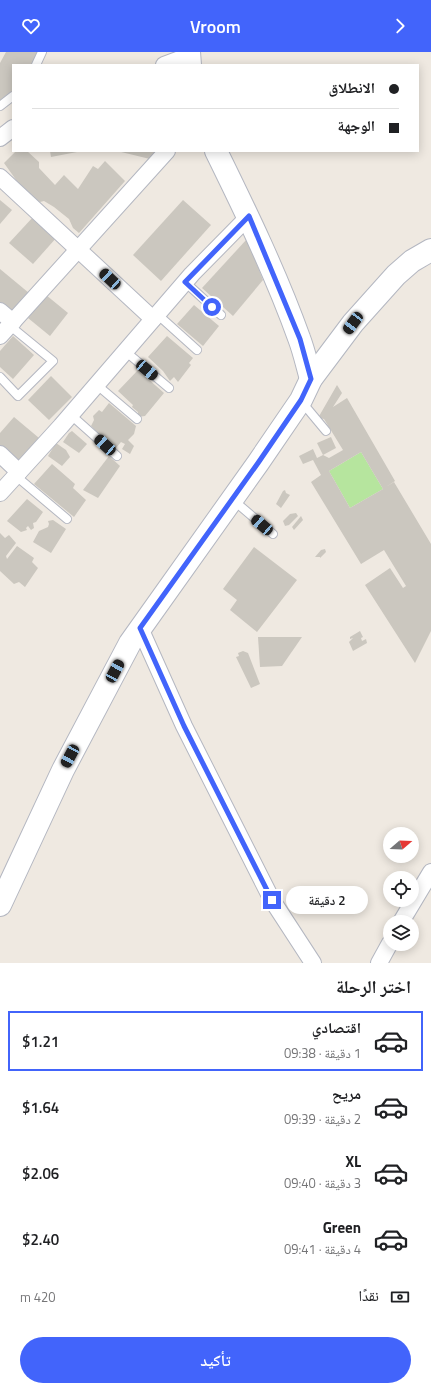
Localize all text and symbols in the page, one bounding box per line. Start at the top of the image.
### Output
text: Vroom [190,13,241,40]
icon: heart [20,15,42,37]
icon: forward [389,15,411,37]
text: الانطلاق [329,76,375,99]
text: الوجهة [337,114,375,137]
car [97,266,123,292]
route start [203,298,221,316]
car [341,310,365,336]
car [134,358,160,382]
car [92,433,118,457]
car [249,513,275,537]
car [104,658,126,684]
car [59,743,81,769]
north arrow [383,827,419,863]
map controls [383,827,419,951]
button: locate [383,871,419,907]
callout: 2 دقيقة [286,886,368,914]
text: 2 دقيقة [308,890,346,910]
route end [263,891,281,909]
button: layers [383,915,419,951]
text: اختر الرحلة [336,973,411,1000]
text: اقتصادي [312,1016,361,1039]
icon: car [373,1023,409,1059]
text: $1.21 [22,1030,59,1053]
text: 1 دقيقة · 09:38 [284,1043,361,1063]
text: مريح [332,1082,361,1105]
icon: car [373,1089,409,1125]
text: $1.64 [22,1096,59,1119]
text: 2 دقيقة · 09:39 [284,1109,361,1129]
text: XL [345,1150,361,1173]
icon: car [373,1155,409,1191]
text: $2.06 [22,1162,59,1185]
text: 3 دقيقة · 09:40 [284,1173,361,1193]
text: Green [323,1216,361,1239]
icon: car [373,1221,409,1257]
text: $2.40 [22,1228,59,1251]
text: 4 دقيقة · 09:41 [284,1239,361,1259]
text: نقدًا [358,1284,379,1307]
icon: cash [389,1286,411,1308]
text: 420 m [20,1287,56,1307]
button: تأكيد [20,1337,411,1383]

